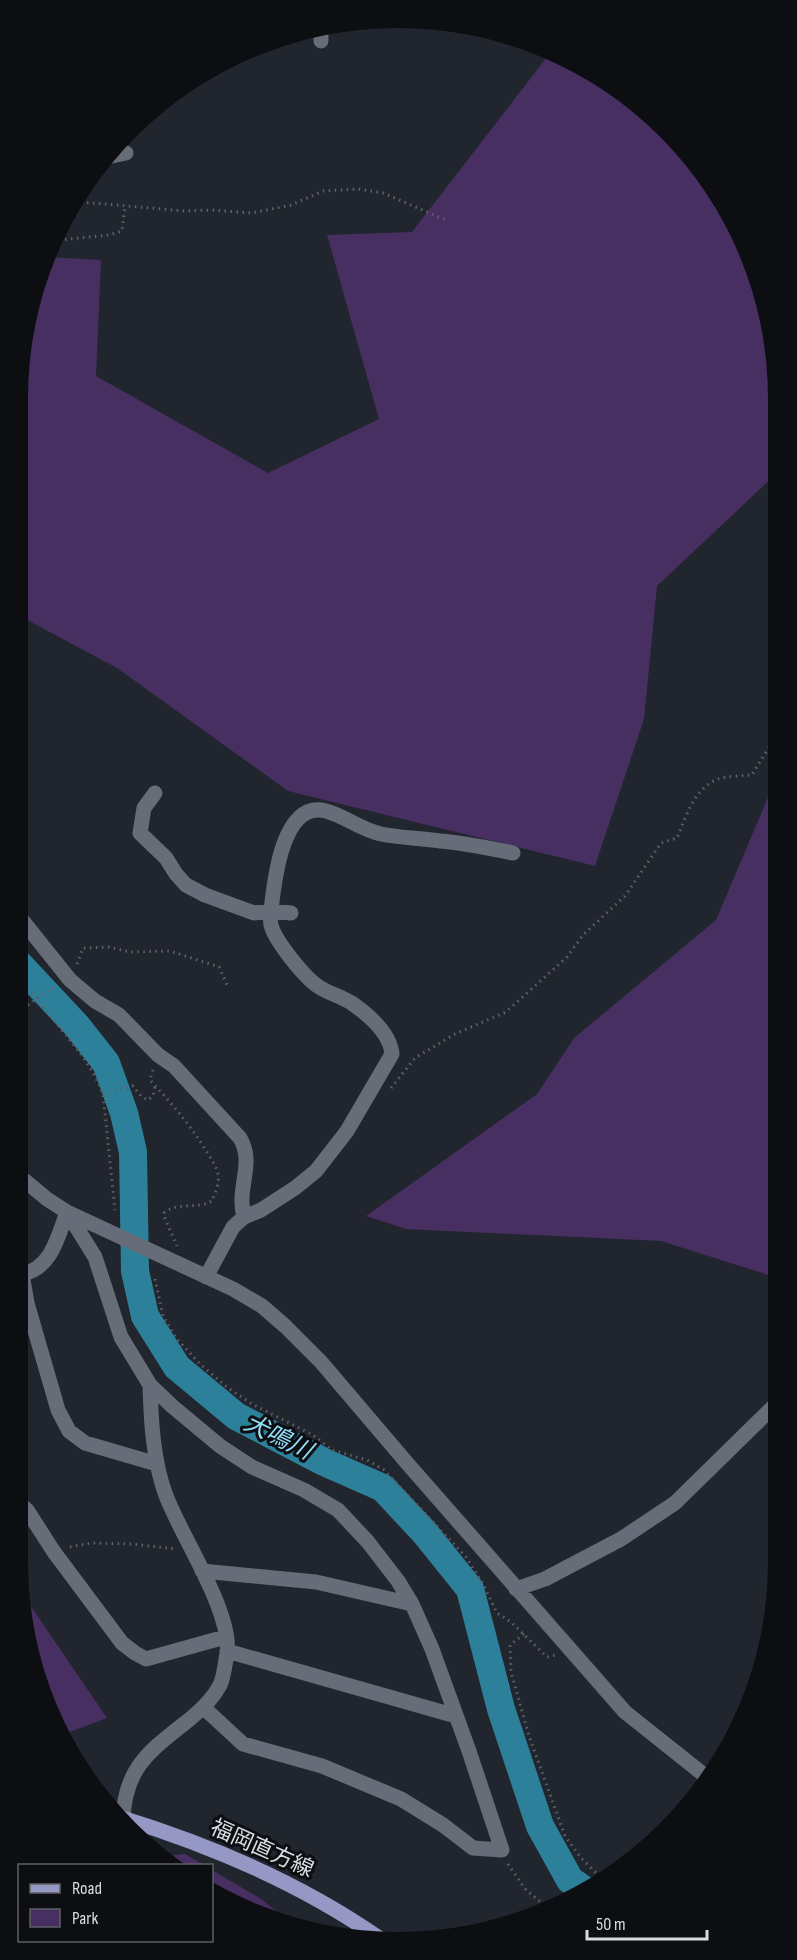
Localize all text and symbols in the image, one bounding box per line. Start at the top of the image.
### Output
water label: 犬鳴川 [239,1408,319,1467]
street label: 福岡直方線 [206,1814,318,1884]
legend [18,1864,213,1942]
text: Road [72,1878,102,1899]
scale bar [587,1903,707,1941]
text: Park [72,1908,98,1929]
text: 50 m [596,1914,626,1935]

